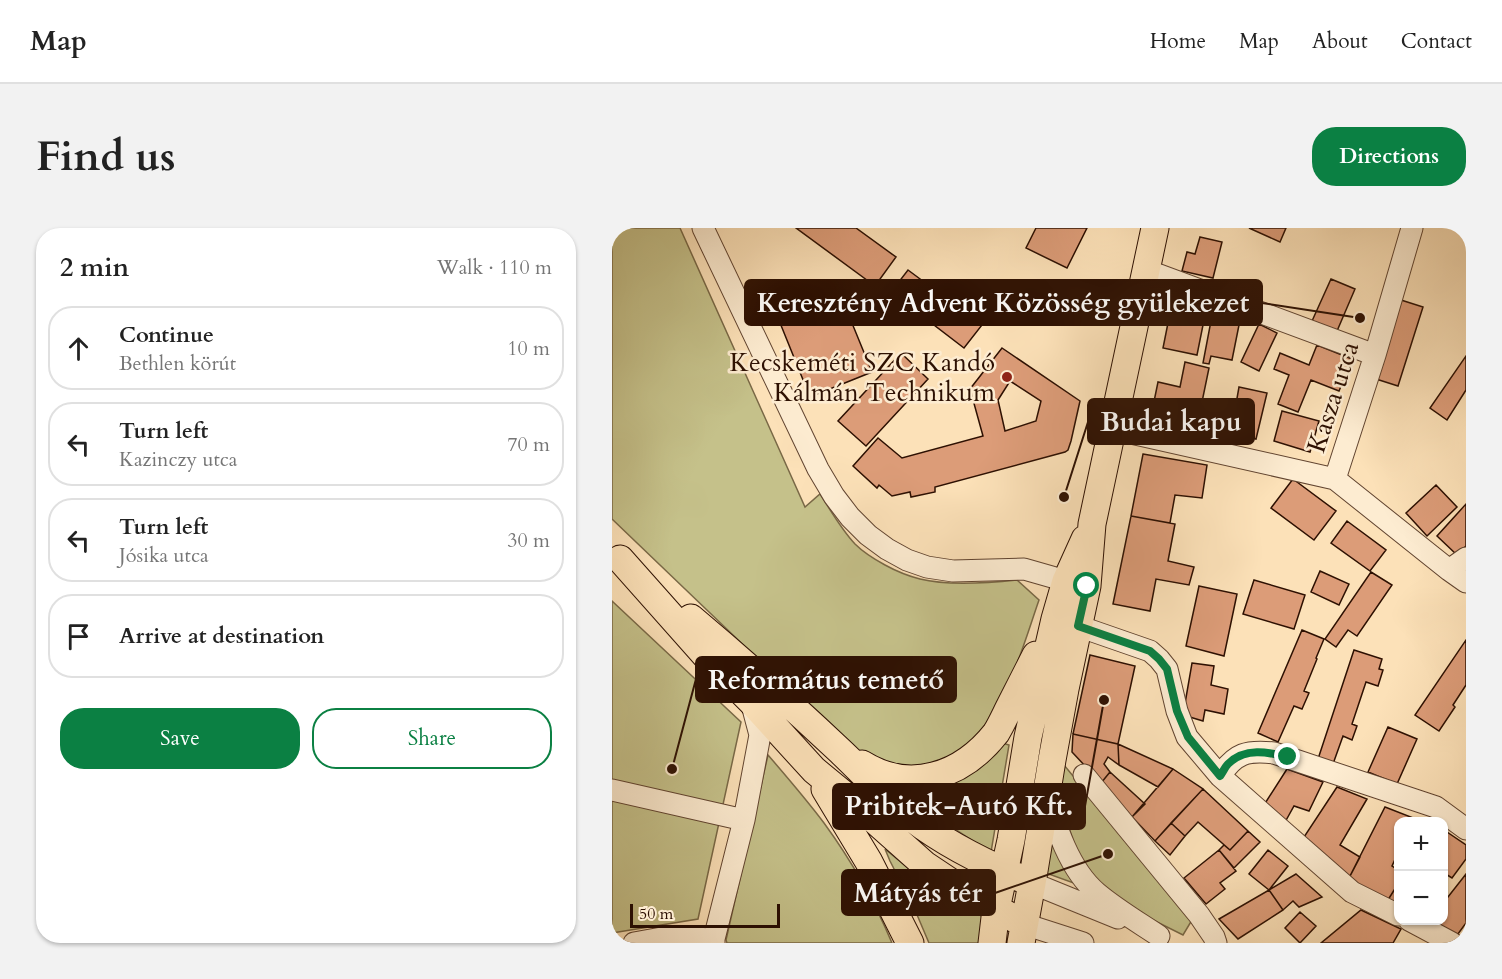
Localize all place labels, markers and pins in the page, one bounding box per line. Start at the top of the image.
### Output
callout: Keresztény Advent Közösség gyülekezet [745,280,1262,325]
place label: Kecskeméti SZC Kandó Kálmán Technikum [730,345,995,410]
marker: Kecskeméti SZC Kandó Kálmán Technikum [1000,370,1014,384]
callout: Budai kapu [1088,399,1254,444]
callout: Református temető [696,657,956,702]
callout: Pribitek-Autó Kft. [833,784,1085,829]
callout: Mátyás tér [842,870,995,915]

